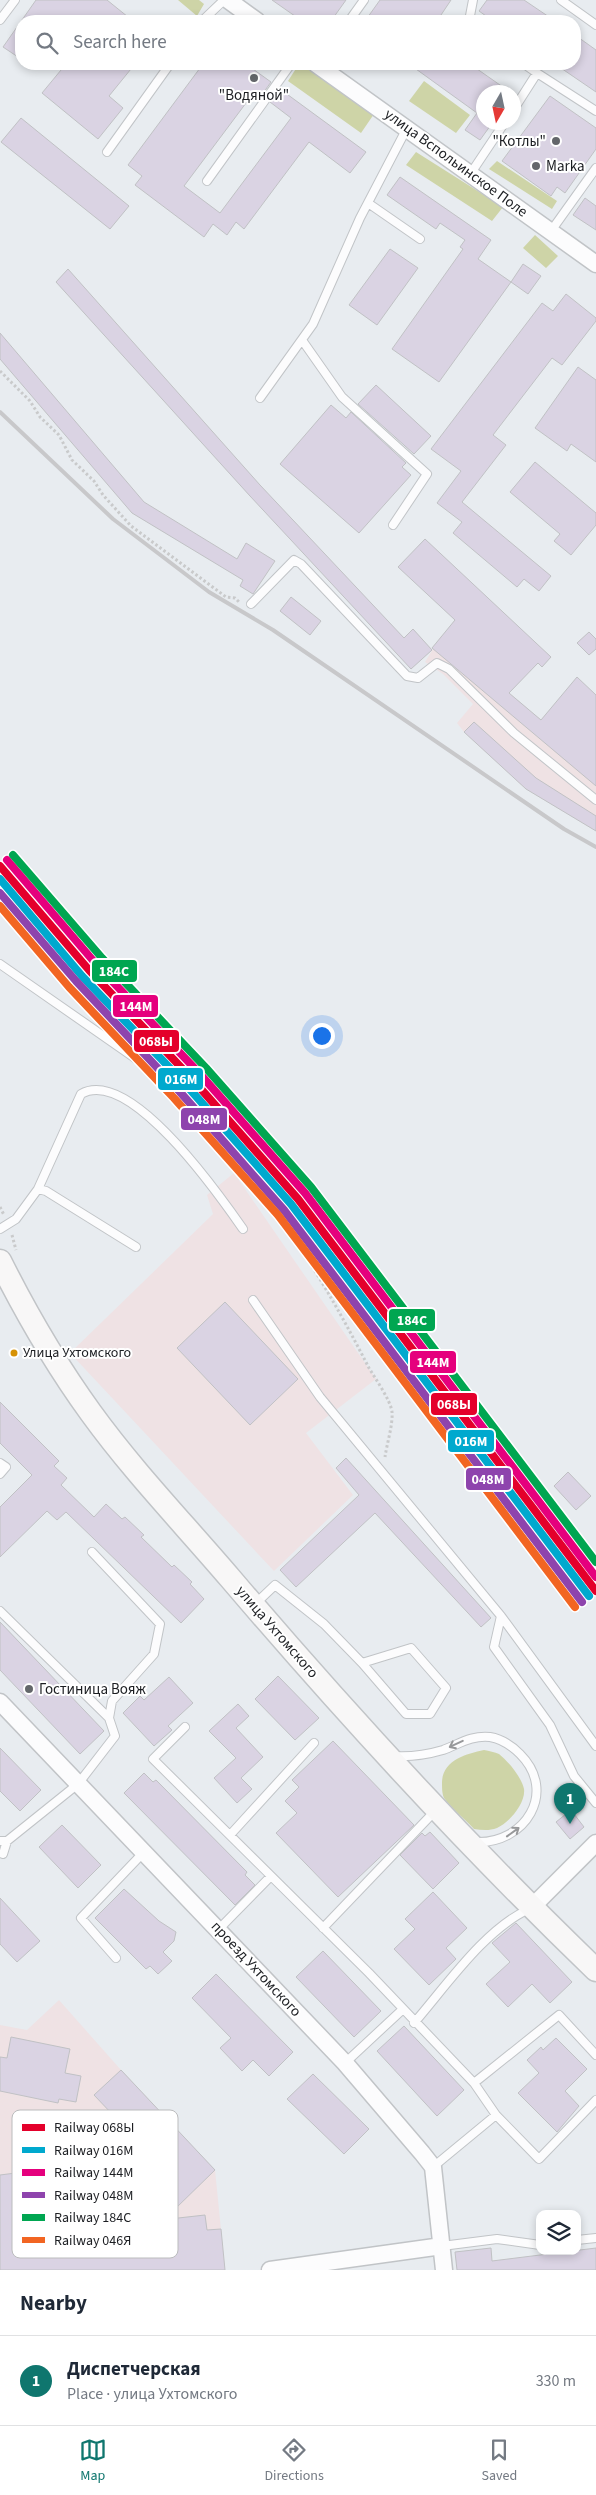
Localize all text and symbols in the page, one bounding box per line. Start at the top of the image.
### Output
search box [15,15,581,70]
icon: search [33,29,61,57]
text: Search here [73,29,167,56]
marker: "Водяной" [248,72,260,84]
place label: "Водяной" [219,85,289,106]
north arrow [476,85,521,130]
street label: улица Вспольинское Поле [380,104,532,222]
place label: "Котлы" [492,131,546,152]
marker: "Котлы" [550,135,562,147]
place label: Marka [546,156,585,177]
marker: Marka [530,160,542,172]
line badge: 184С [91,959,138,983]
text: 184С [99,962,129,982]
line badge: 144М [112,994,159,1018]
text: 144М [120,997,152,1017]
your location [309,1023,335,1049]
line badge: 068Ы [133,1029,180,1053]
text: 068Ы [139,1032,173,1052]
line badge: 016М [157,1067,204,1091]
text: 016М [165,1070,197,1090]
line badge: 048М [180,1107,228,1131]
text: 048М [188,1110,220,1130]
line badge: 184С [388,1308,436,1332]
text: 184С [397,1311,427,1331]
place label: Улица Ухтомского [23,1343,131,1363]
marker: Улица Ухтомского [9,1348,19,1358]
line badge: 144М [409,1350,457,1374]
text: 144М [417,1353,449,1373]
line badge: 068Ы [430,1392,478,1416]
text: 068Ы [437,1395,471,1415]
line badge: 016М [447,1429,495,1453]
text: 016М [455,1432,487,1452]
line badge: 048М [465,1467,512,1491]
text: 048М [472,1470,504,1490]
street label: улица Ухтомского [231,1581,323,1683]
place label: Гостиница Вояж [39,1679,147,1700]
marker: Гостиница Вояж [23,1683,35,1695]
one-way arrow [449,1739,464,1749]
pin: 1 [554,1783,586,1824]
one-way arrow [506,1827,520,1837]
street label: проезд Ухтомского [206,1917,306,2021]
legend [12,2110,178,2258]
text: Railway 068Ы [54,2118,134,2138]
text: Railway 016М [54,2141,133,2161]
text: Railway 144М [54,2163,133,2183]
text: Railway 048М [54,2186,133,2206]
text: Railway 184С [54,2208,131,2228]
map controls [536,2210,581,2255]
button: layers [536,2210,581,2255]
text: Railway 046Я [54,2231,131,2251]
text: Nearby [20,2288,87,2318]
text: Диспетчерская [67,2356,201,2383]
text: 1 [32,2370,40,2392]
text: 330 m [536,2370,576,2392]
text: Place · улица Ухтомского [67,2383,238,2405]
tab: Map [79,2436,107,2486]
tab: Directions [265,2436,324,2486]
tab: Saved [481,2436,517,2486]

